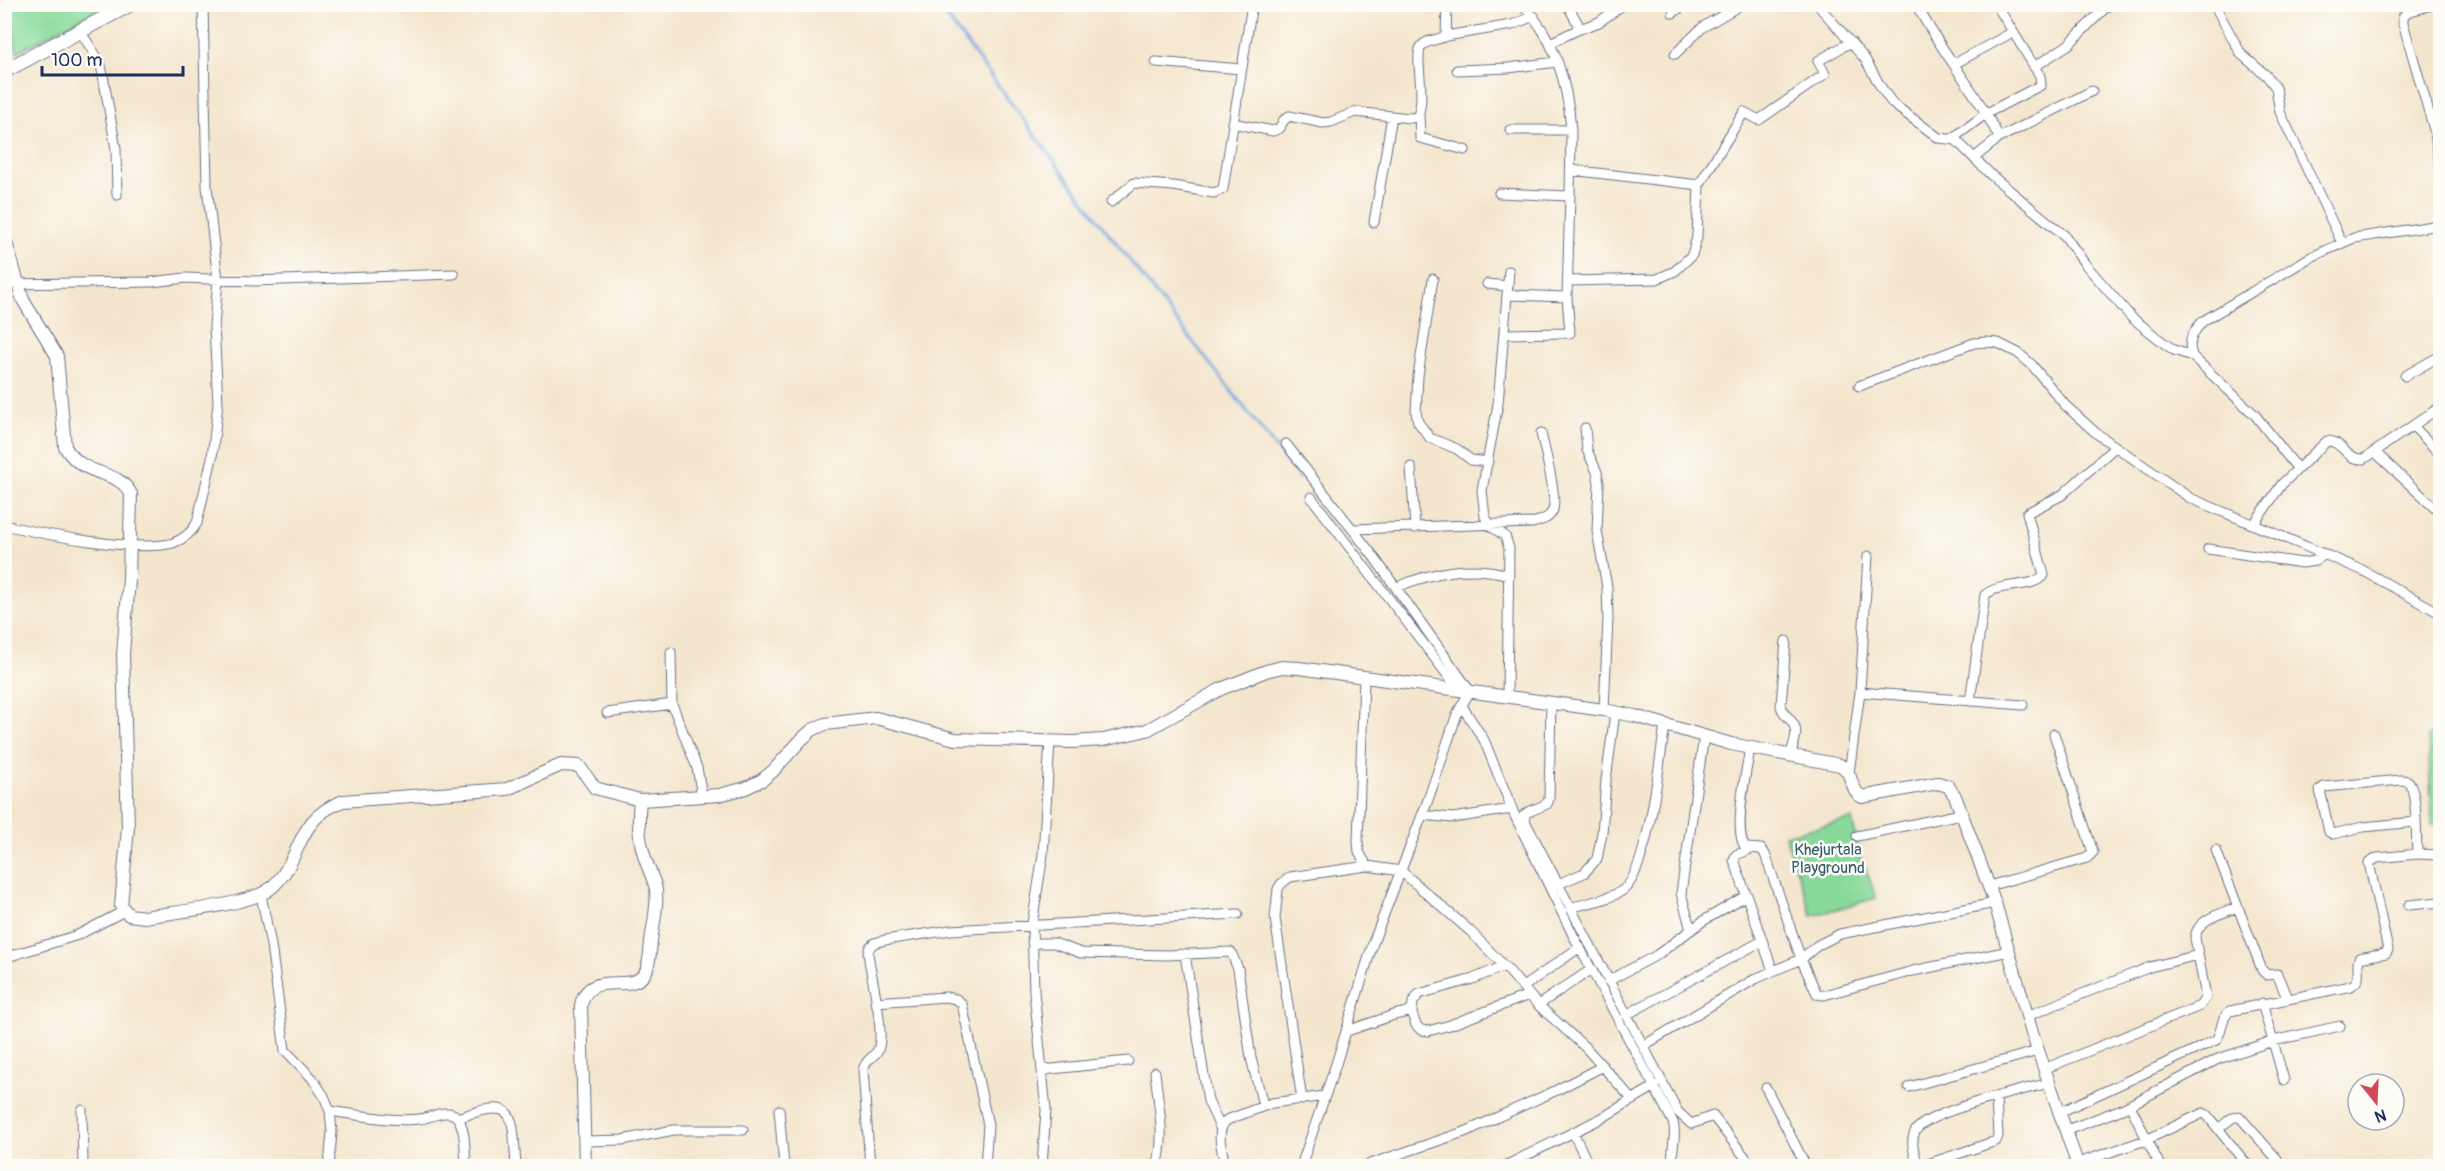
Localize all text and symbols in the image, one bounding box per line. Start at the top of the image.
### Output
scale bar [42,39,183,77]
text: 100 m [51,49,103,72]
park label: Khejurtala Playground [1791,840,1865,878]
north arrow [2346,1072,2406,1132]
text: N [2372,1104,2389,1127]

